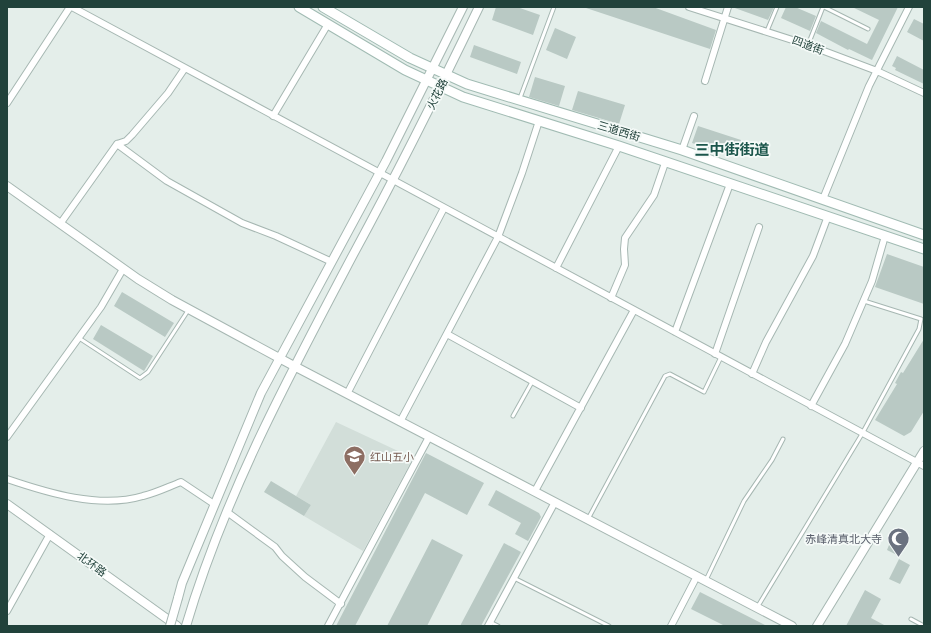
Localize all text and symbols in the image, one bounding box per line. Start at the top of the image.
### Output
street label: 四道街 [790,34,826,58]
street label: 火花路 [424,77,451,112]
street label: 三道西街 [596,119,642,145]
district label: 三中街街道 [694,142,770,161]
school or university icon: 红山五小 [342,444,368,477]
place label: 红山五小 [370,451,414,465]
mosque icon: 赤峰清真北大寺 [885,526,911,559]
place label: 赤峰清真北大寺 [805,533,882,547]
street label: 北环路 [74,549,109,580]

